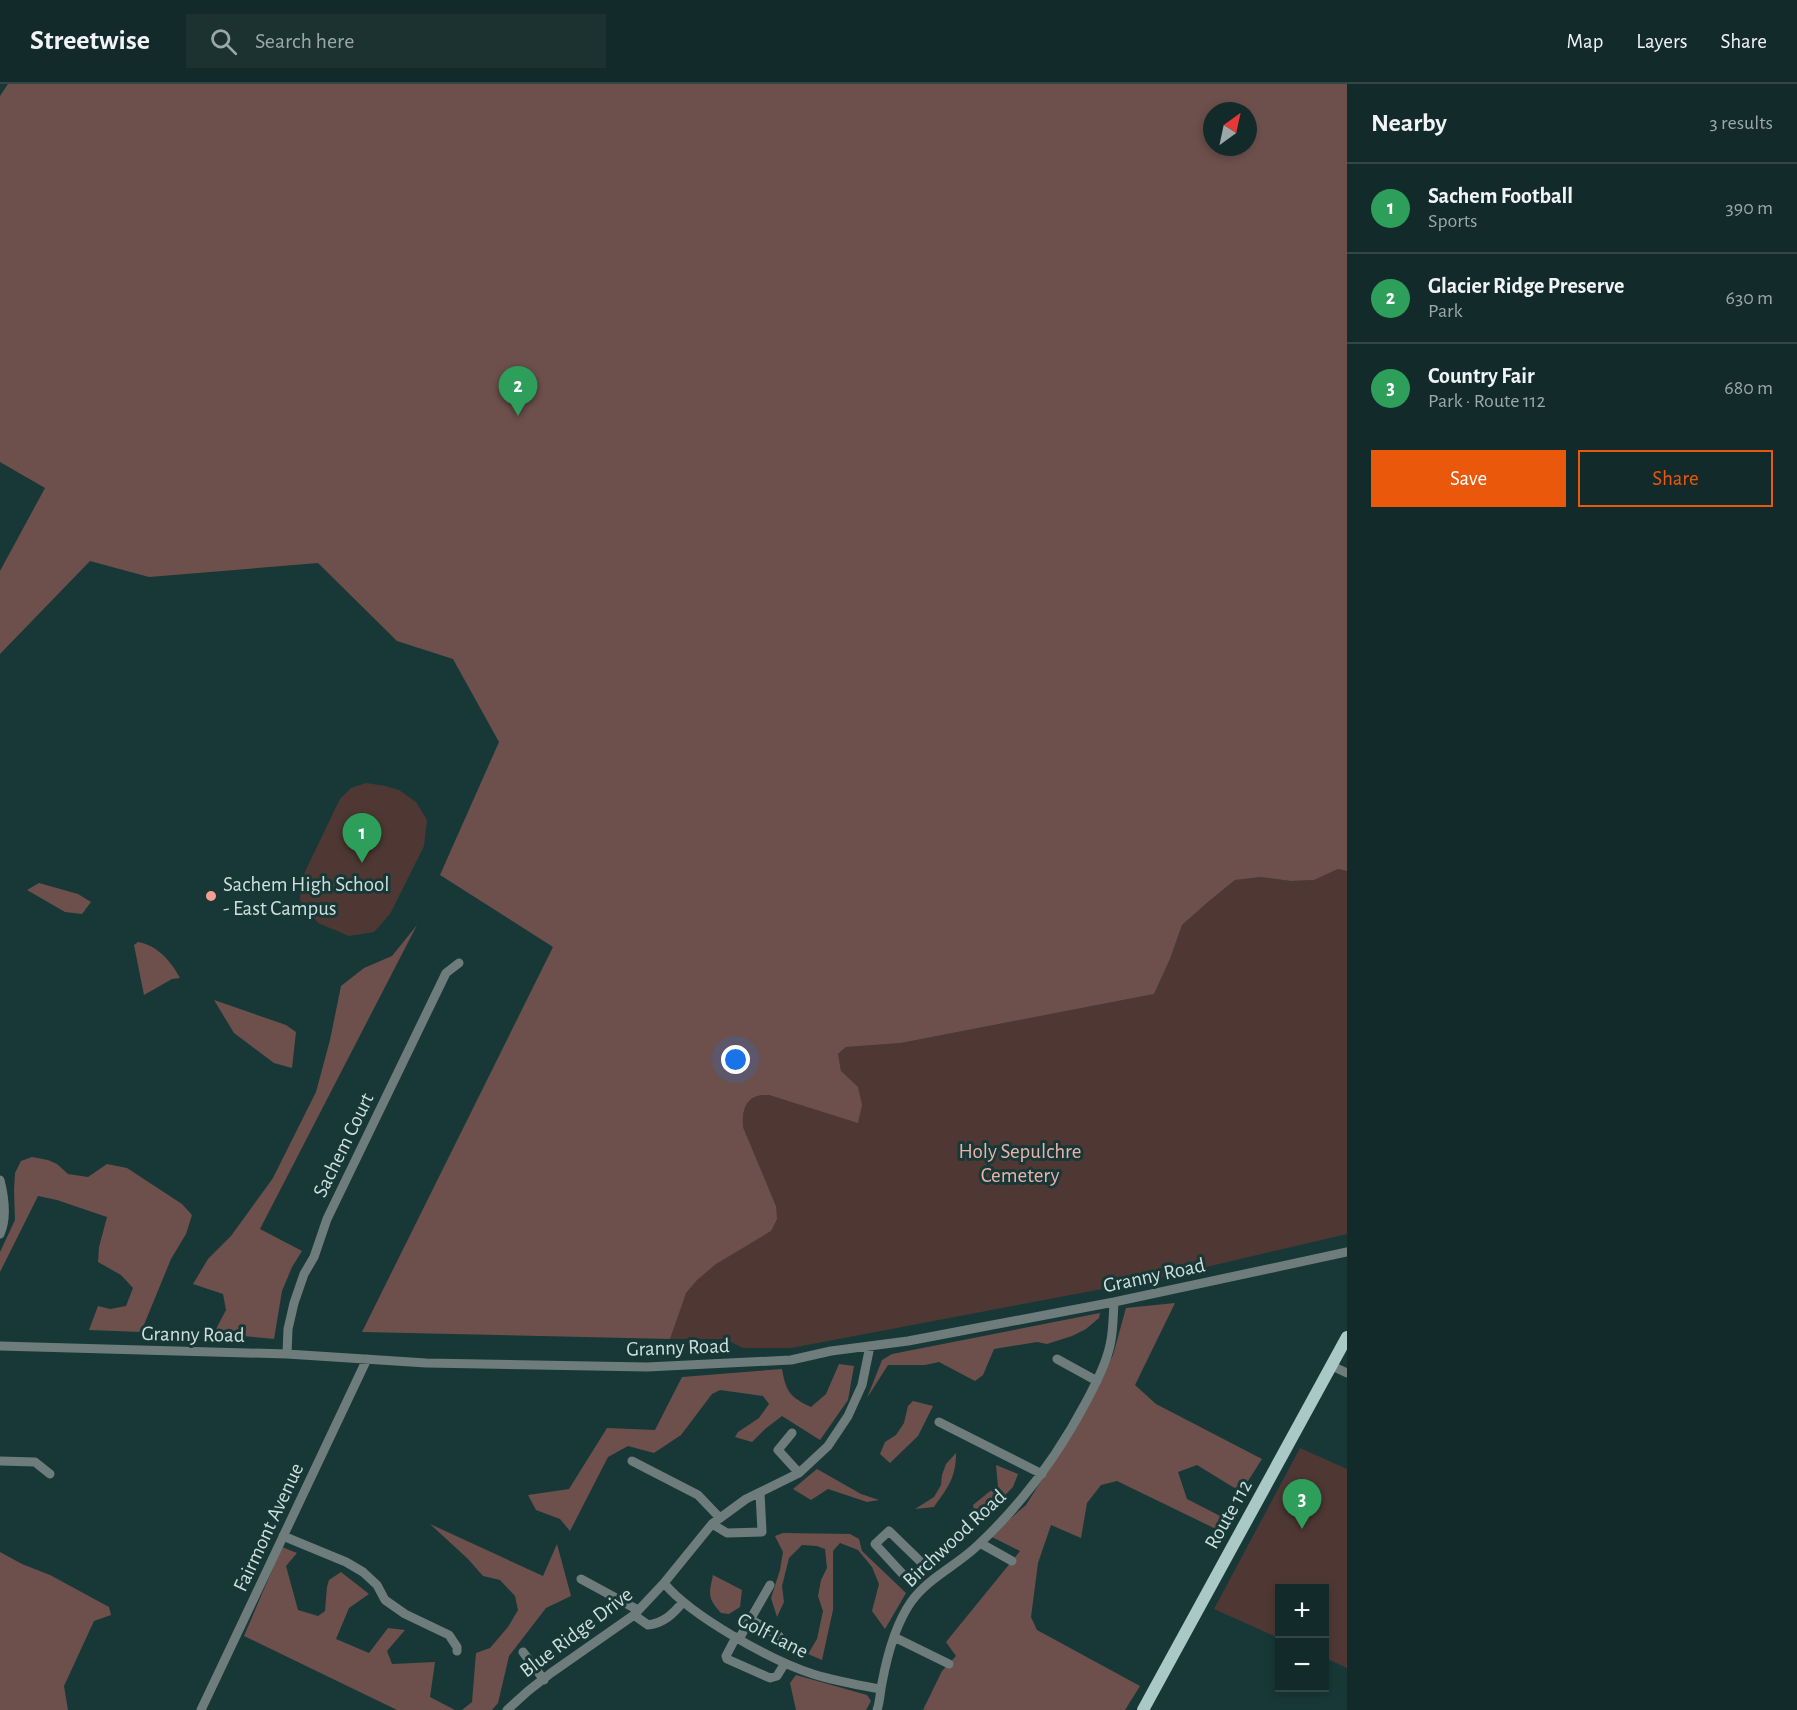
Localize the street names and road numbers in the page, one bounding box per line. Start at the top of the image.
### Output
street label: Sachem Court [309,1090,378,1201]
street label: Granny Road [1101,1254,1207,1297]
street label: Granny Road [141,1323,245,1346]
street label: Granny Road [626,1335,730,1360]
street label: Fairmont Avenue [230,1460,307,1595]
street label: Route 112 [1201,1476,1256,1552]
street label: Birchwood Road [899,1485,1010,1591]
street label: Blue Ridge Drive [516,1583,637,1681]
street label: Golf Lane [734,1609,812,1662]

